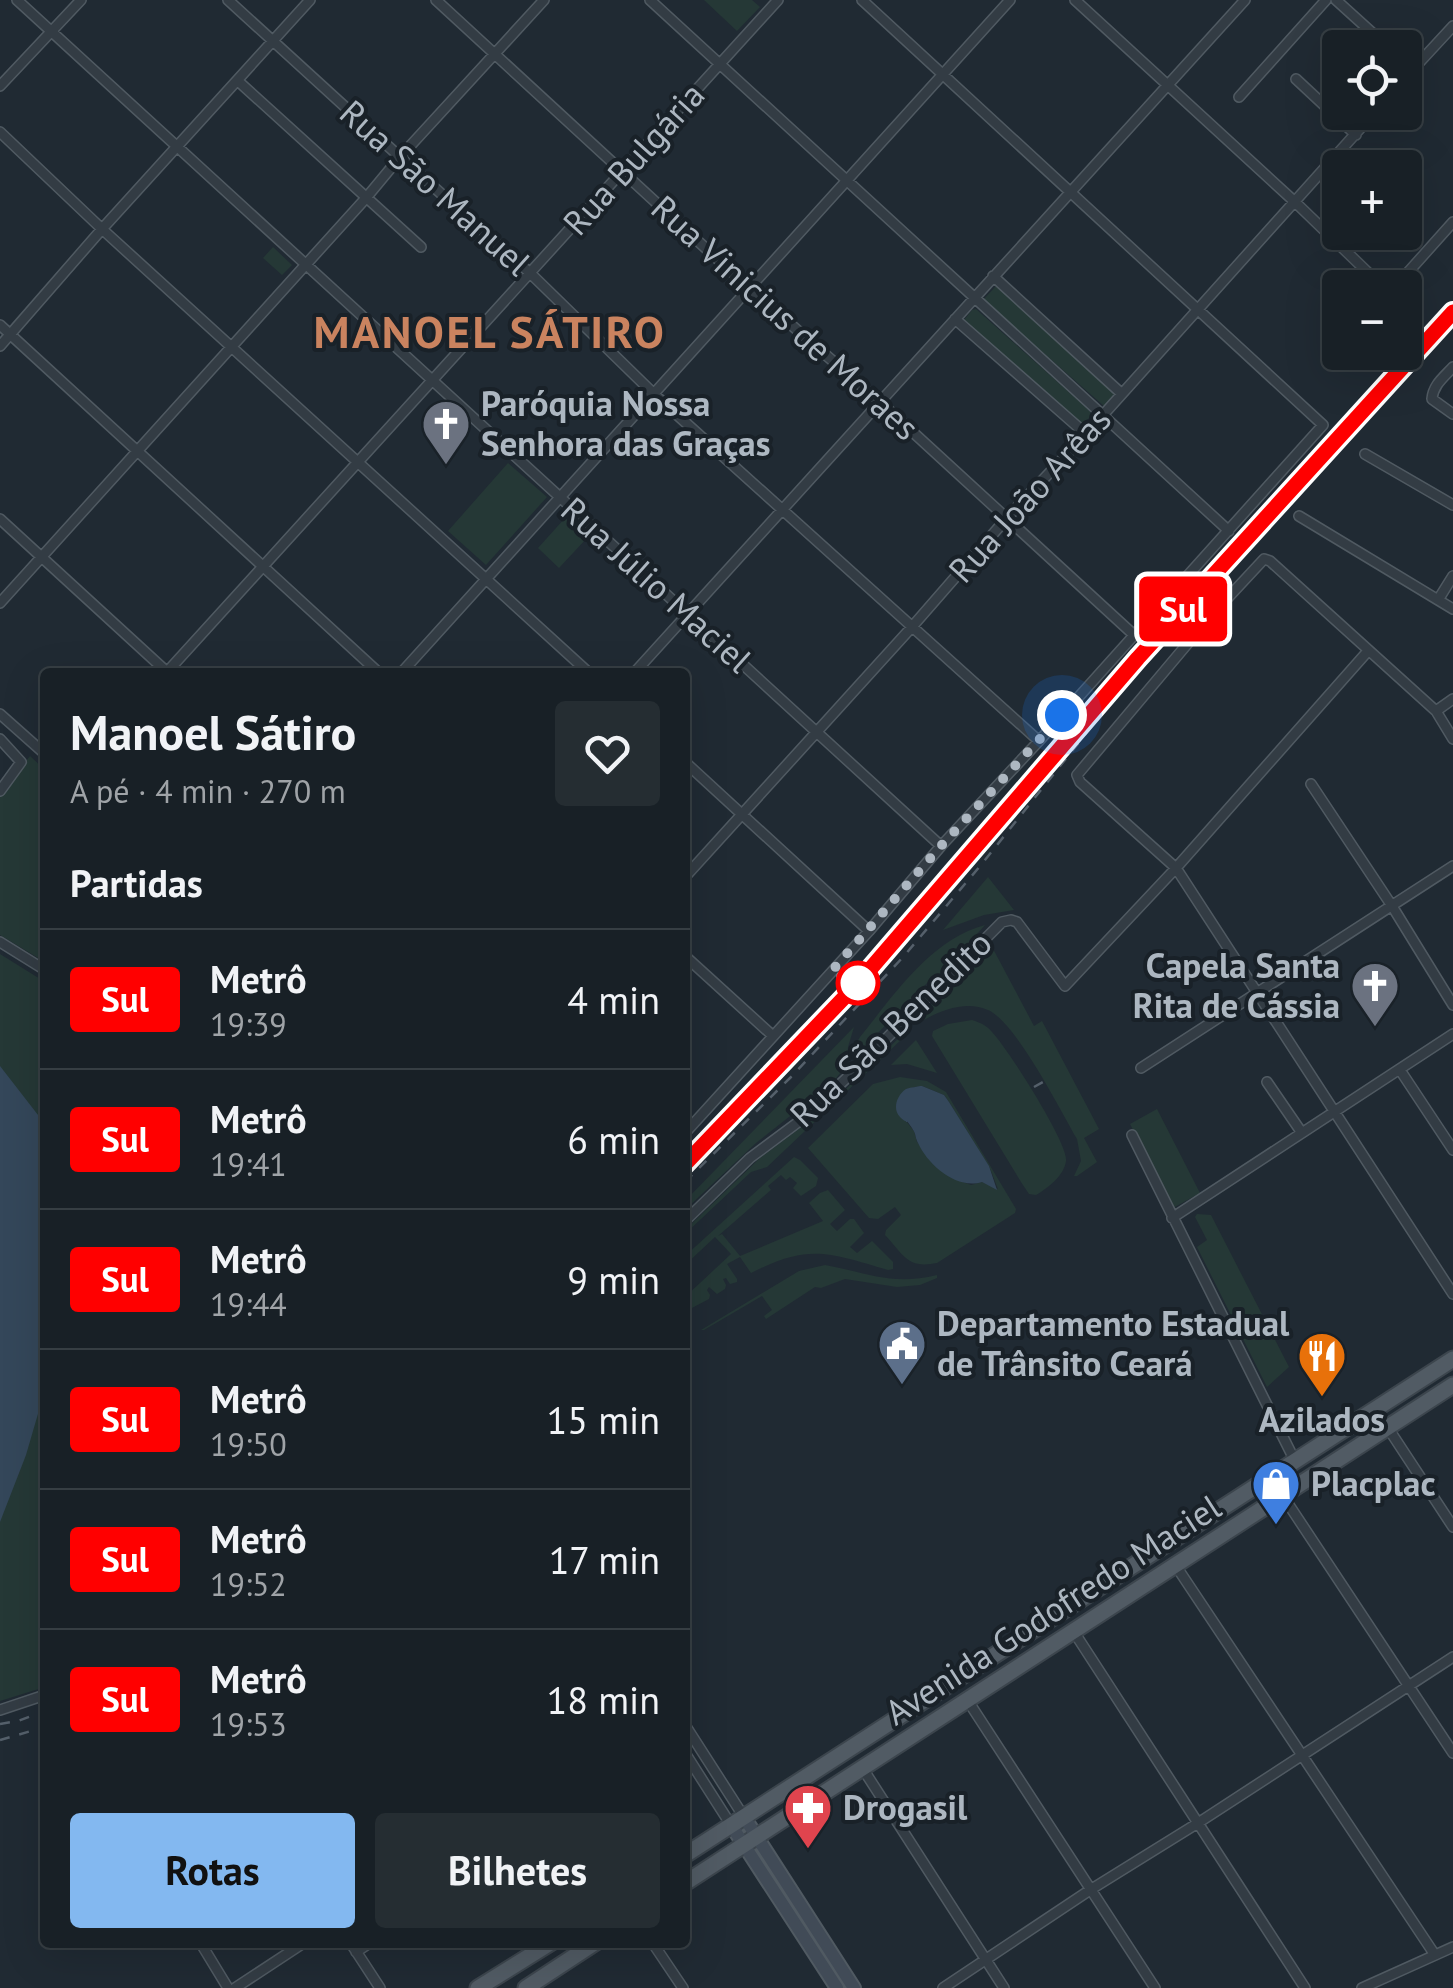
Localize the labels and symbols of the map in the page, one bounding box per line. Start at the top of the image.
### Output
street label: Rua Bulgária [552,72,714,244]
street label: Rua São Manuel [331,89,541,285]
street label: Rua Vinicius de Moraes [642,185,929,450]
district label: MANOEL SÁTIRO [314,302,666,360]
place label: Paróquia Nossa Senhora das Graças [481,380,770,466]
street label: Rua João Arêas [938,397,1120,592]
church icon: Paróquia Nossa Senhora das Graças [420,398,472,466]
street label: Rua Júlio Maciel [552,487,762,682]
line badge: Sul [1126,576,1240,642]
your location [1037,690,1087,740]
street label: Rua São Benedito [779,920,1001,1136]
place label: Capela Santa Rita de Cássia [1133,942,1340,1028]
church icon: Capela Santa Rita de Cássia [1349,960,1401,1028]
unlabelled marker [837,962,879,1004]
place label: Departamento Estadual de Trânsito Ceará [937,1300,1290,1386]
public building icon: Departamento Estadual de Trânsito Ceará [876,1318,928,1386]
restaurant icon: Azilados [1296,1330,1348,1398]
place label: Azilados [1259,1396,1385,1442]
shop icon: Placplac [1250,1458,1302,1526]
place label: Placplac [1311,1460,1436,1506]
street label: Avenida Godofredo Maciel [876,1483,1229,1735]
pharmacy icon: Drogasil [782,1782,834,1850]
place label: Drogasil [843,1784,968,1830]

